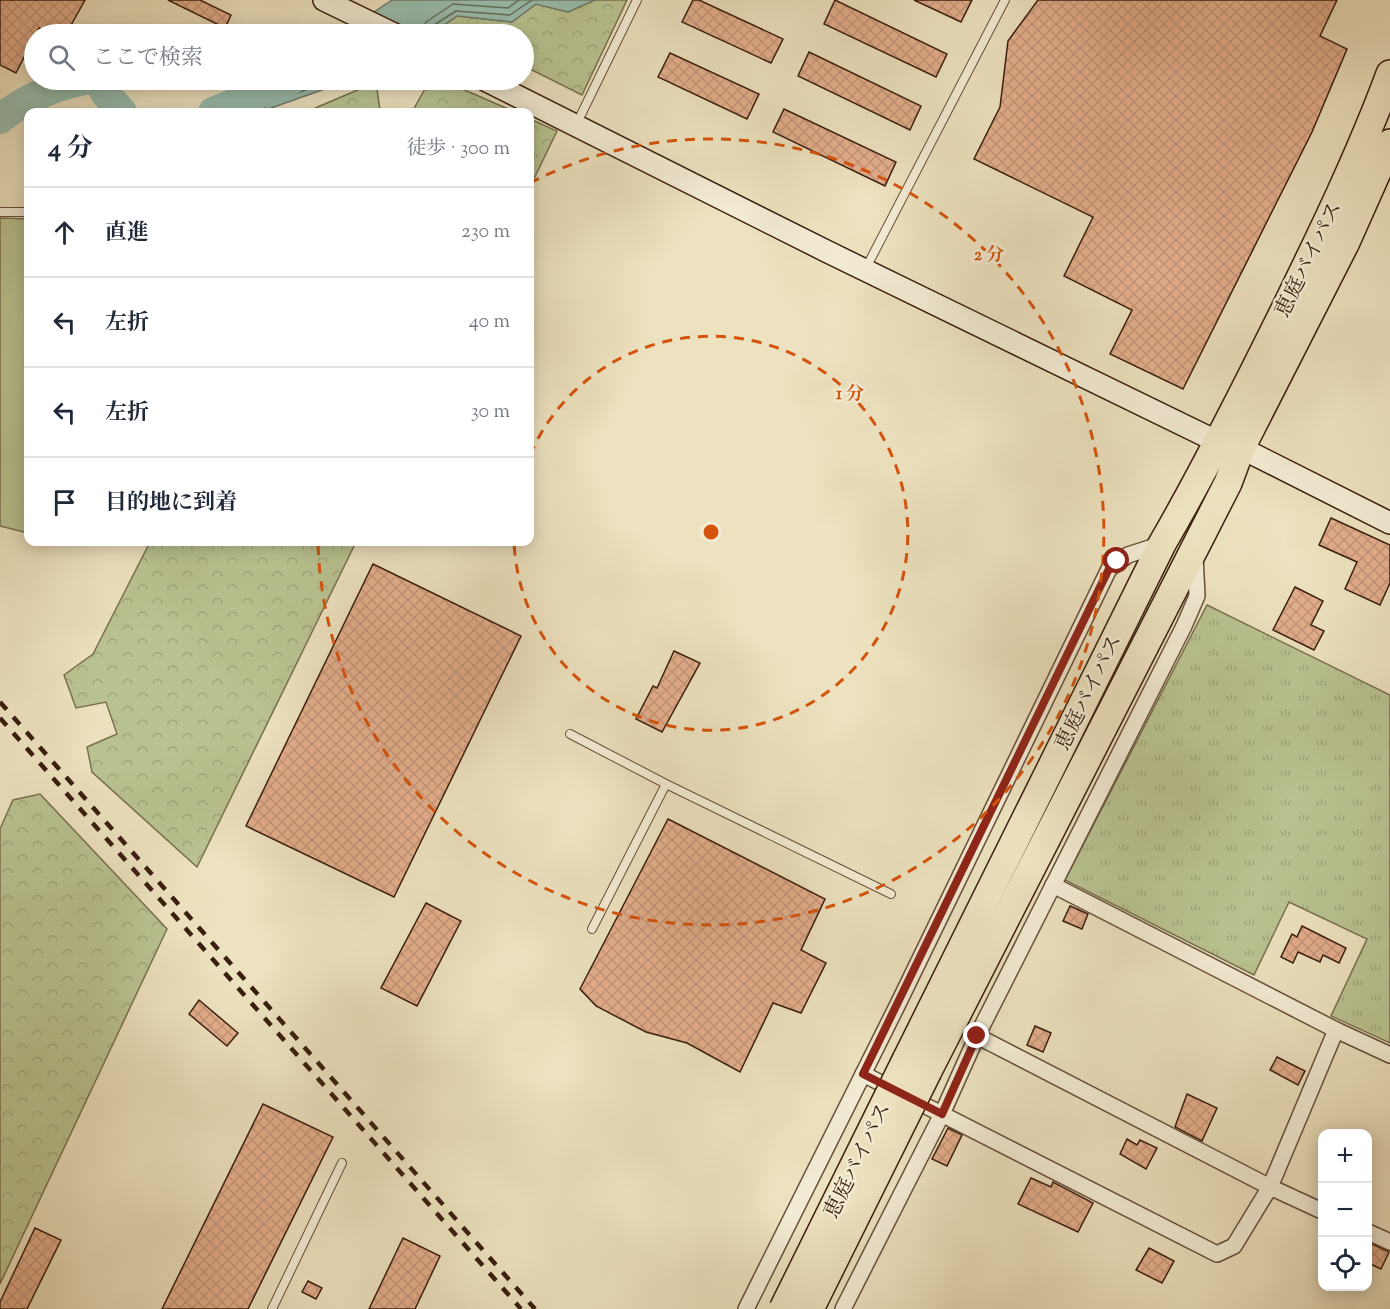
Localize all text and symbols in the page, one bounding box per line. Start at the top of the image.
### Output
search box [24,24,534,90]
icon: search [45,41,78,74]
text: ここで検索 [93,43,203,75]
text: 4 分 [48,131,93,168]
text: 徒歩 · 300 m [407,135,510,164]
street label: 恵庭バイパス [1269,197,1351,323]
icon: ahead [48,216,81,249]
text: 直進 [105,218,149,250]
text: 230 m [461,218,510,247]
text: 2 分 [974,243,1004,269]
icon: left [48,306,81,339]
text: 左折 [105,308,149,340]
text: 40 m [469,308,510,337]
text: 1 分 [836,382,864,408]
icon: left [48,396,81,429]
text: 左折 [105,398,149,430]
text: 30 m [471,398,510,427]
icon: arrive [48,486,81,519]
text: 目的地に到着 [105,488,237,520]
centre of rings [701,522,721,542]
route start [1103,547,1129,573]
street label: 恵庭バイパス [1049,630,1131,756]
route end [963,1022,989,1048]
street label: 恵庭バイパス [818,1098,900,1224]
map controls [1318,1129,1372,1291]
button: + [1318,1129,1372,1183]
button: − [1318,1183,1372,1237]
button: locate [1318,1237,1372,1291]

